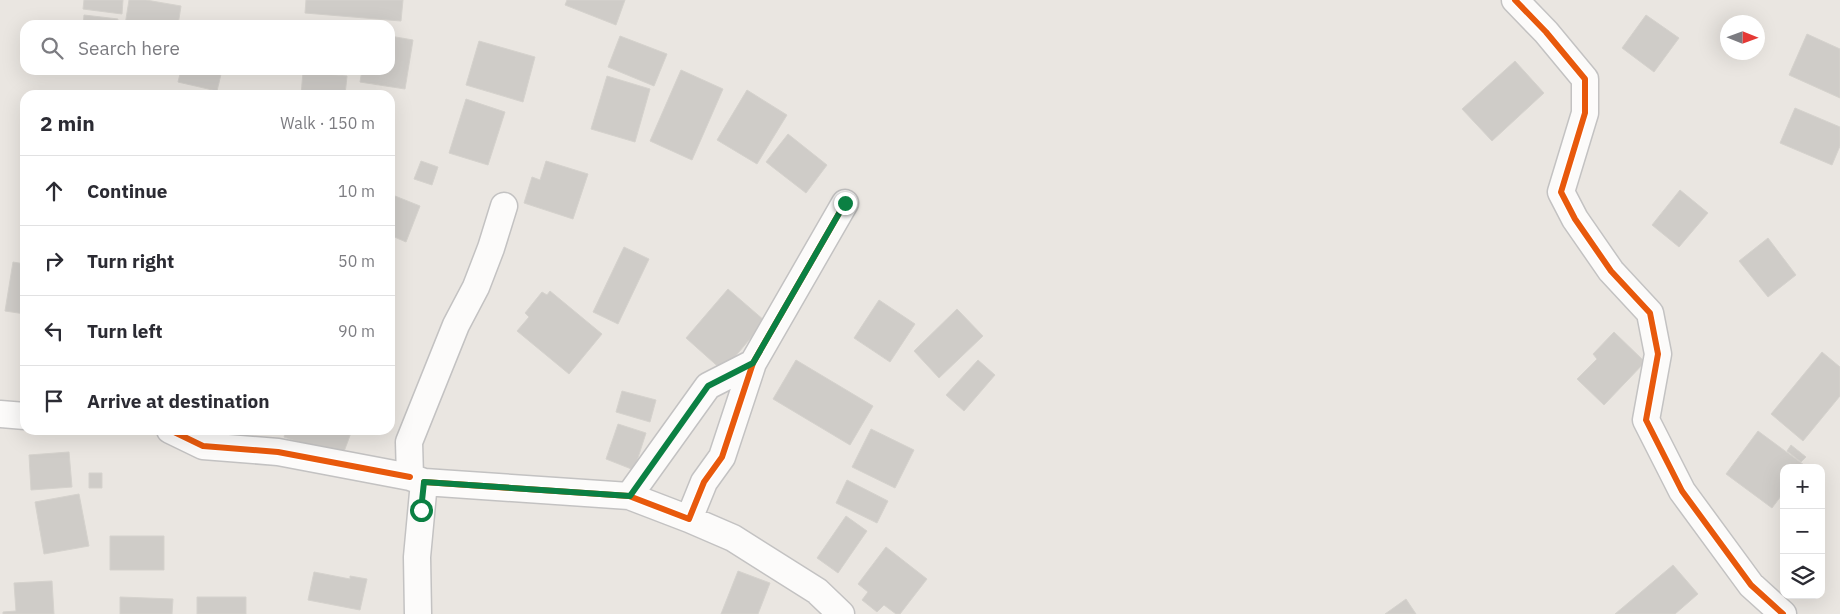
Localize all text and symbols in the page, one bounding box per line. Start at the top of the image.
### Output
north arrow [1720,15,1765,60]
search box [20,20,395,75]
icon: search [38,34,66,62]
text: Search here [78,36,180,60]
text: 2 min [40,109,95,137]
text: Walk · 150 m [280,113,375,133]
icon: ahead [40,177,68,205]
text: Continue [87,179,167,203]
text: 10 m [338,181,375,201]
route end [834,192,857,215]
icon: right [40,247,68,275]
text: Turn right [87,249,174,273]
text: 50 m [338,251,375,271]
icon: left [40,317,68,345]
text: Turn left [87,319,163,343]
text: 90 m [338,321,375,341]
icon: arrive [40,387,68,415]
text: Arrive at destination [87,389,270,413]
map controls [1780,464,1825,599]
button: + [1780,464,1825,509]
route start [410,499,433,522]
button: − [1780,509,1825,554]
button: layers [1780,554,1825,599]

